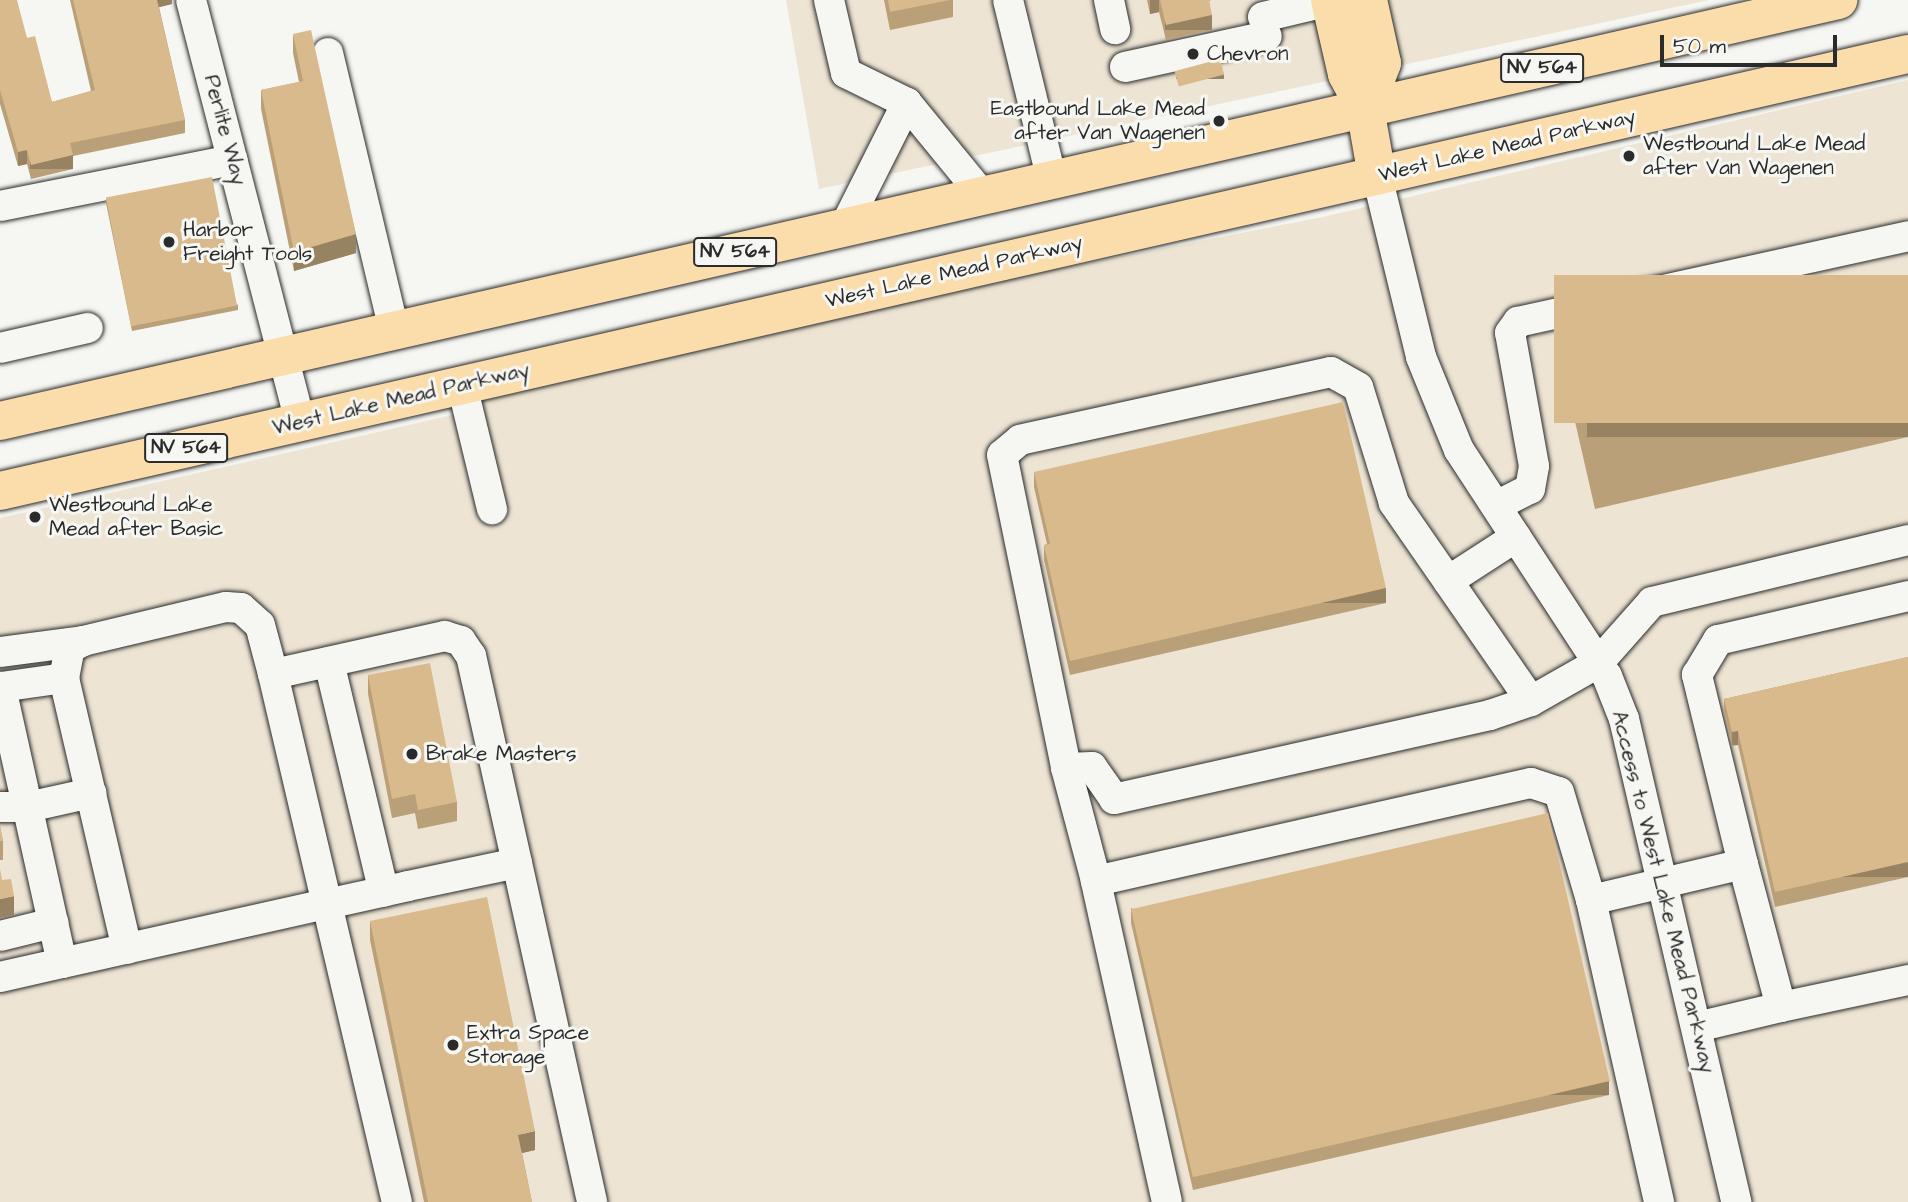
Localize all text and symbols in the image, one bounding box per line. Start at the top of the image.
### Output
scale bar [1663,21,1840,65]
text: 50 m [1673,32,1726,61]
place label: Chevron [1207,41,1288,67]
marker: Chevron [1185,46,1201,62]
road number: NV 564 [1500,52,1584,83]
street label: Perlite Way [198,72,252,188]
place label: Eastbound Lake Mead after Van Wagenen [991,96,1205,146]
street label: West Lake Mead Parkway [1376,104,1638,188]
marker: Eastbound Lake Mead after Van Wagenen [1211,113,1227,129]
place label: Westbound Lake Mead after Van Wagenen [1643,131,1865,181]
marker: Westbound Lake Mead after Van Wagenen [1621,148,1637,164]
place label: Harbor Freight Tools [183,217,312,267]
street label: West Lake Mead Parkway [823,230,1085,314]
marker: Harbor Freight Tools [161,234,177,250]
road number: NV 564 [693,236,777,268]
street label: West Lake Mead Parkway [270,357,532,441]
road number: NV 564 [144,432,228,463]
place label: Westbound Lake Mead after Basic [49,492,223,542]
marker: Westbound Lake Mead after Basic [27,509,43,525]
street label: Access to West Lake Mead Parkway [1606,708,1720,1076]
place label: Brake Masters [426,741,576,767]
marker: Brake Masters [404,746,420,762]
place label: Extra Space Storage [467,1020,589,1070]
marker: Extra Space Storage [445,1037,461,1053]

